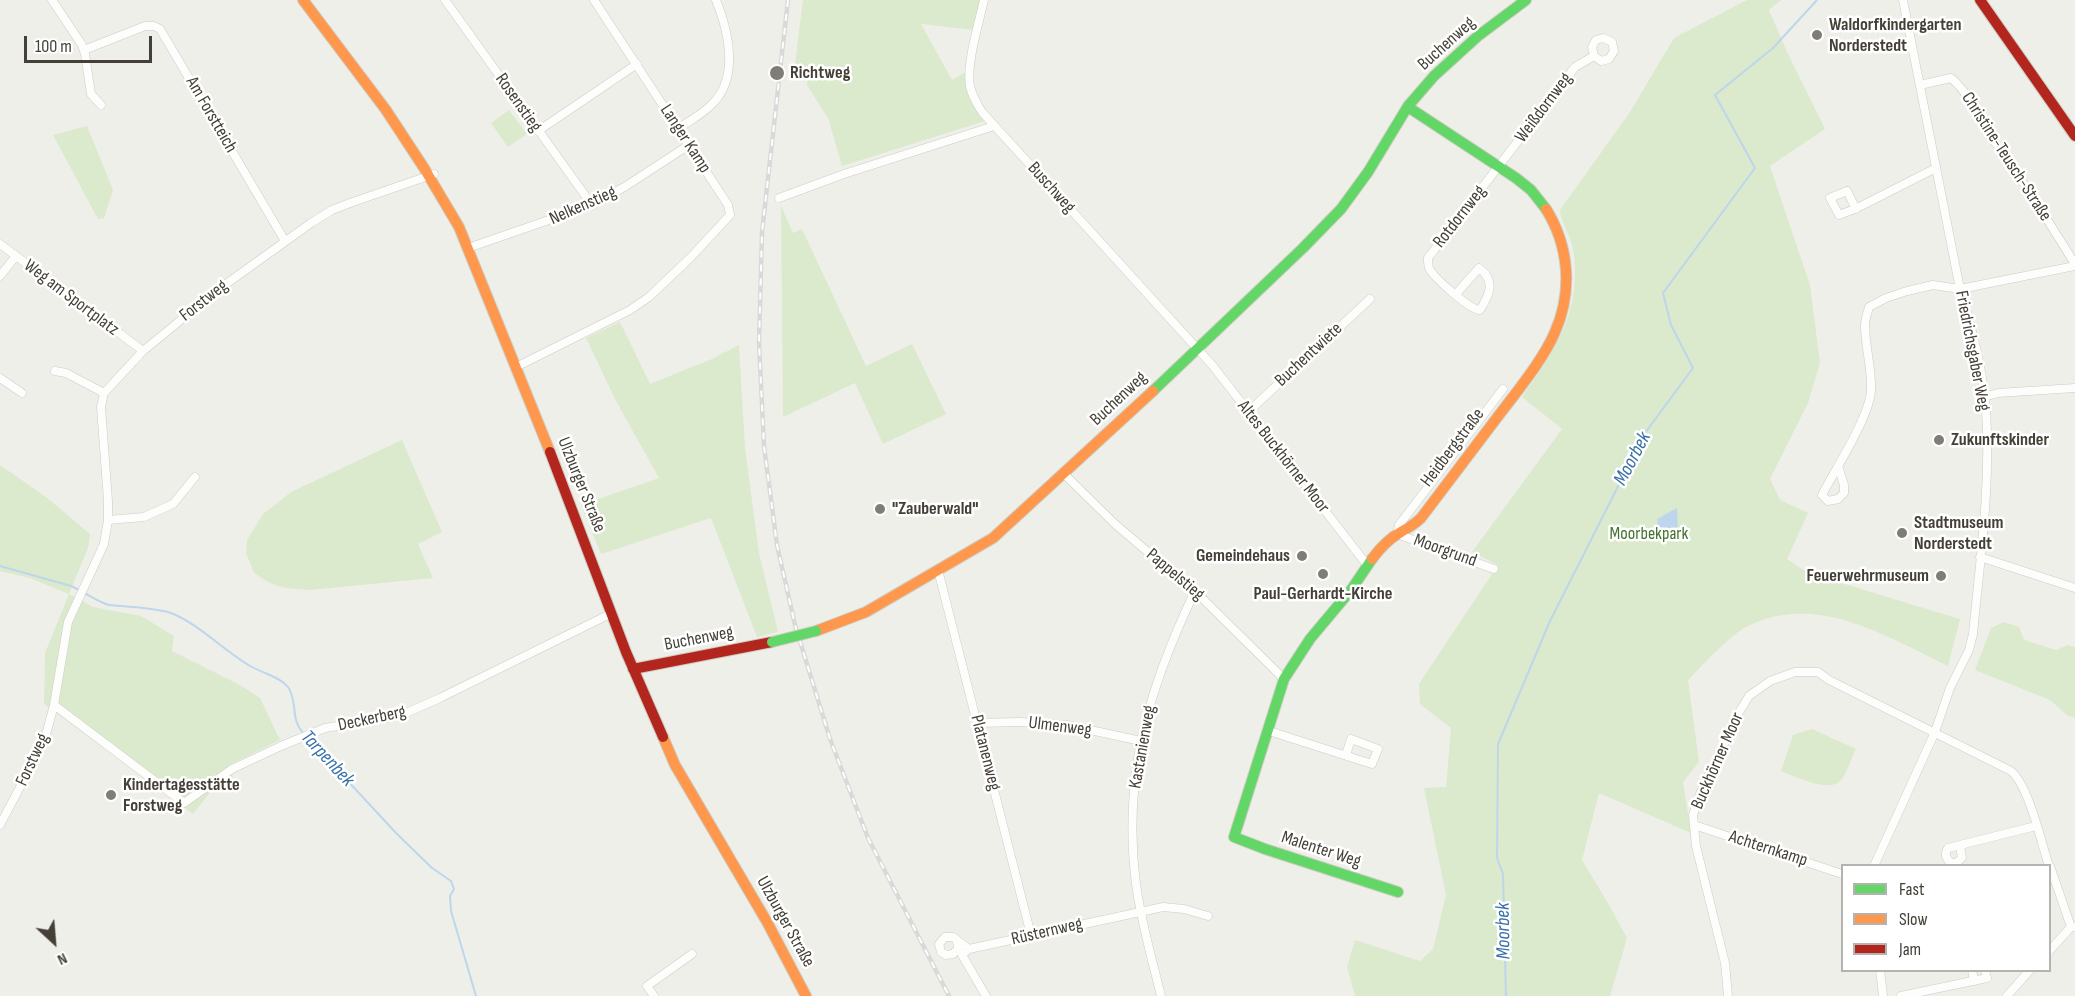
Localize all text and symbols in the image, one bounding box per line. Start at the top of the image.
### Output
street label: Buchenweg [1414,13,1480,75]
place label: Waldorfkindergarten Norderstedt [1829,14,1961,57]
scale bar [27,24,154,62]
marker: Waldorfkindergarten Norderstedt [1810,28,1824,42]
text: 100 m [35,36,72,57]
place label: Richtweg [790,62,850,84]
marker: Richtweg [768,64,786,82]
street label: Rosenstieg [490,69,546,137]
street label: Weißdornweg [1511,69,1577,147]
street label: Am Forstteich [181,73,241,157]
street label: Christine-Teusch-Straße [1956,88,2056,226]
street label: Langer Kamp [655,101,715,177]
street label: Buschweg [1022,158,1080,218]
street label: Nelkenstieg [546,182,620,230]
street label: Rotdornweg [1429,182,1491,252]
street label: Weg am Sportplatz [19,255,123,341]
street label: Forstweg [176,275,232,327]
street label: Friedrichsgaber Weg [1950,289,1994,413]
street label: Buchentwiete [1271,318,1347,392]
street label: Buchenweg [1086,367,1152,431]
street label: Altes Buckhörner Moor [1232,396,1334,518]
street label: Heidbergstraße [1417,405,1489,491]
water label: Moorbek [1609,428,1657,490]
place label: Zukunftskinder [1951,429,2049,451]
marker: Zukunftskinder [1932,433,1946,447]
street label: Ulzburger Straße [552,434,610,536]
place label: "Zauberwald" [892,498,978,520]
marker: "Zauberwald" [873,502,887,516]
place label: Stadtmuseum Norderstedt [1914,512,2003,554]
park label: Moorbekpark [1610,523,1688,545]
marker: Stadtmuseum Norderstedt [1895,526,1909,540]
street label: Moorgrund [1411,530,1479,572]
street label: Pappelstieg [1141,544,1209,606]
place label: Gemeindehaus [1196,545,1290,567]
marker: Gemeindehaus [1295,549,1309,563]
place label: Feuerwehrmuseum [1807,565,1929,587]
marker: Paul-Gerhardt-Kirche [1316,567,1330,581]
marker: Feuerwehrmuseum [1934,569,1948,583]
place label: Paul-Gerhardt-Kirche [1254,583,1392,605]
street label: Buchenweg [663,622,735,656]
street label: Deckerberg [336,701,408,737]
street label: Kastanienweg [1125,704,1161,790]
street label: Buckhörner Moor [1687,709,1749,813]
street label: Ulmenweg [1027,712,1093,742]
street label: Platanenweg [965,713,1005,793]
water label: Tarpenbek [295,726,359,792]
street label: Forstweg [12,730,54,790]
place label: Kindertagesstätte Forstweg [123,774,240,816]
marker: Kindertagesstätte Forstweg [104,788,118,802]
street label: Achternkamp [1726,826,1810,872]
street label: Malenter Weg [1278,827,1364,873]
legend [1841,864,2051,972]
street label: Ulzburger Straße [751,873,819,971]
text: Fast [1899,879,1924,900]
water label: Moorbek [1492,902,1516,960]
text: Slow [1899,909,1928,930]
north arrow [24,912,84,972]
street label: Rüsternweg [1009,913,1085,951]
text: Jam [1899,939,1921,960]
text: N [54,948,70,969]

